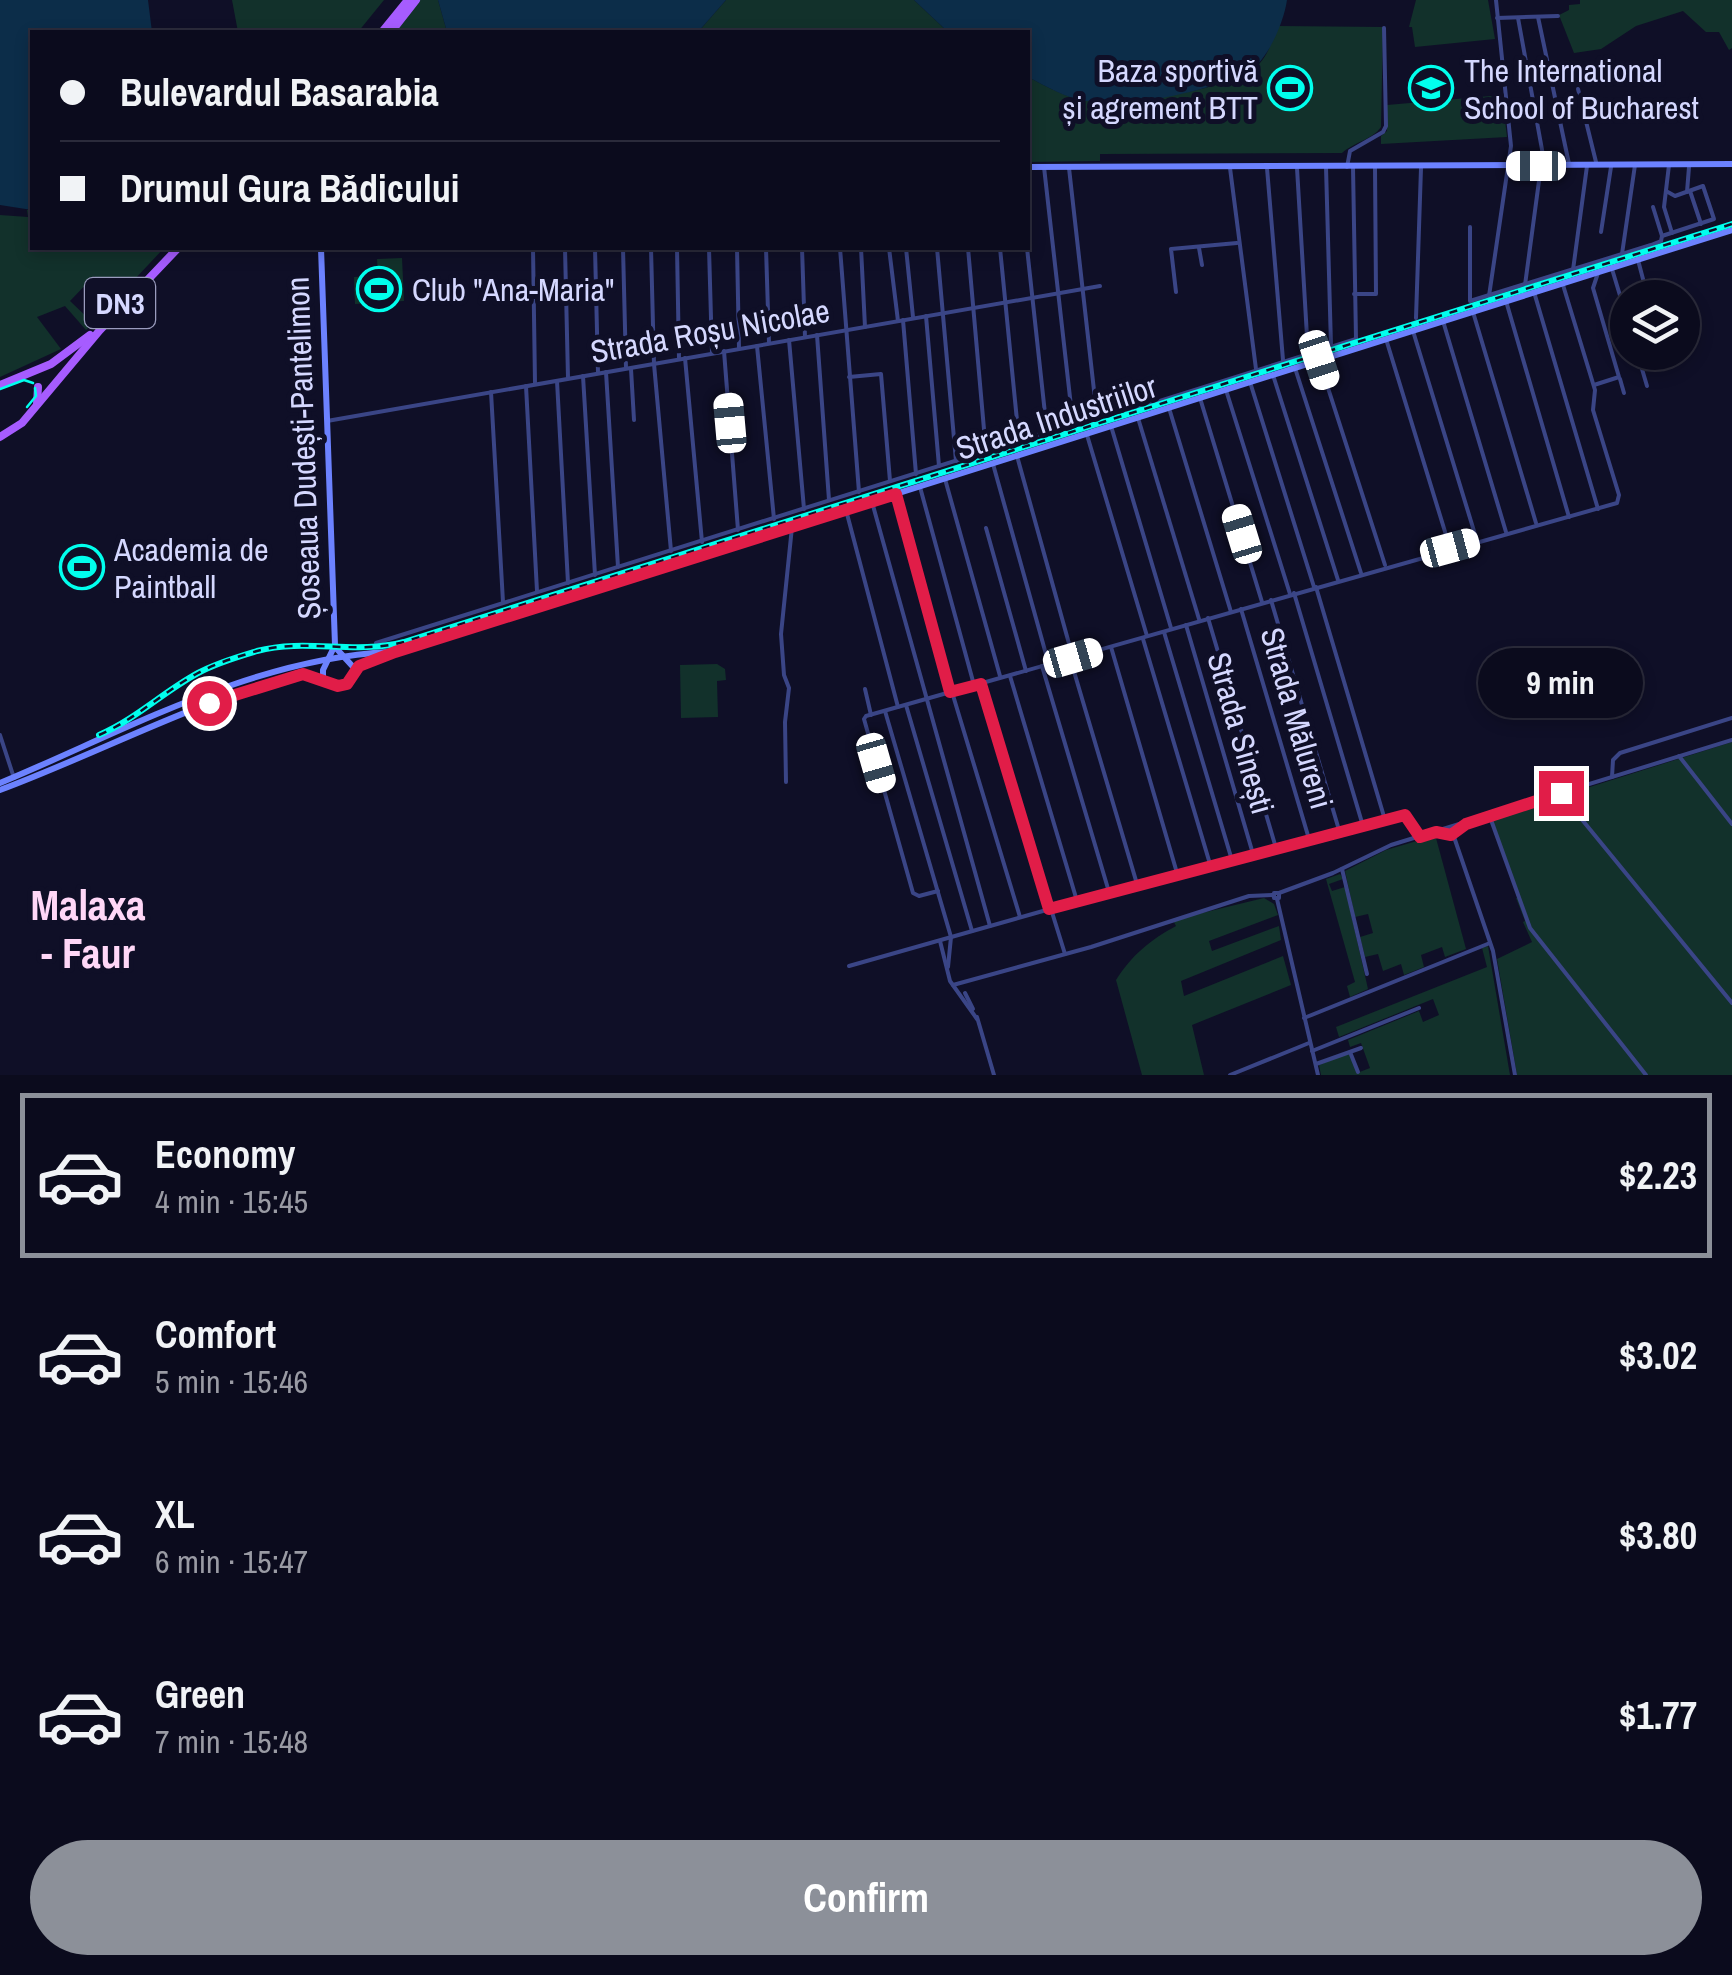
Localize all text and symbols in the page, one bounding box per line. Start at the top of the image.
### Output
place label: Baza sportivă și agrement BTT [1063,49,1258,129]
place label: The International School of Bucharest [1464,49,1699,129]
sports icon: Baza sportivă și agrement BTT [1267,65,1313,111]
school or university icon: The International School of Bucharest [1408,65,1454,111]
text: Bulevardul Basarabia [120,67,439,118]
car [1506,151,1566,181]
text: Drumul Gura Bădicului [120,163,459,214]
sports icon: Club "Ana-Maria" [356,266,402,312]
place label: Club "Ana-Maria" [412,268,614,311]
street label: Șoseaua Dudești-Pantelimon [276,276,330,620]
road number: DN3 [85,278,155,328]
map controls [1610,280,1700,370]
button: layers [1610,280,1700,370]
street label: Strada Roșu Nicolae [587,289,833,373]
car [1295,327,1343,393]
street label: Strada Industriilor [950,364,1162,470]
car [712,392,748,454]
car [1219,501,1265,567]
car [1417,526,1483,570]
place label: Academia de Paintball [113,528,269,608]
sports icon: Academia de Paintball [59,544,105,590]
street label: Strada Mălureni [1251,622,1343,814]
car [1040,635,1106,681]
street label: Strada Sinești [1197,647,1285,819]
callout: 9 min [1478,648,1644,718]
text: 9 min [1526,661,1595,704]
route start [187,681,232,726]
car [853,730,899,796]
route end [1539,771,1584,816]
district label: Malaxa - Faur [31,877,145,981]
text: Economy [155,1129,295,1180]
icon: car [35,1131,125,1221]
text: $2.23 [1619,1150,1697,1201]
text: 4 min · 15:45 [155,1180,308,1223]
text: Comfort [155,1309,276,1360]
icon: car [35,1311,125,1401]
text: $3.02 [1619,1330,1697,1381]
text: 5 min · 15:46 [155,1360,308,1403]
text: XL [155,1489,195,1540]
icon: car [35,1491,125,1581]
text: $3.80 [1619,1510,1697,1561]
text: 6 min · 15:47 [155,1540,308,1583]
text: Green [155,1669,245,1720]
icon: car [35,1671,125,1761]
text: $1.77 [1619,1690,1697,1741]
text: 7 min · 15:48 [155,1720,308,1763]
button: Confirm [30,1840,1702,1955]

